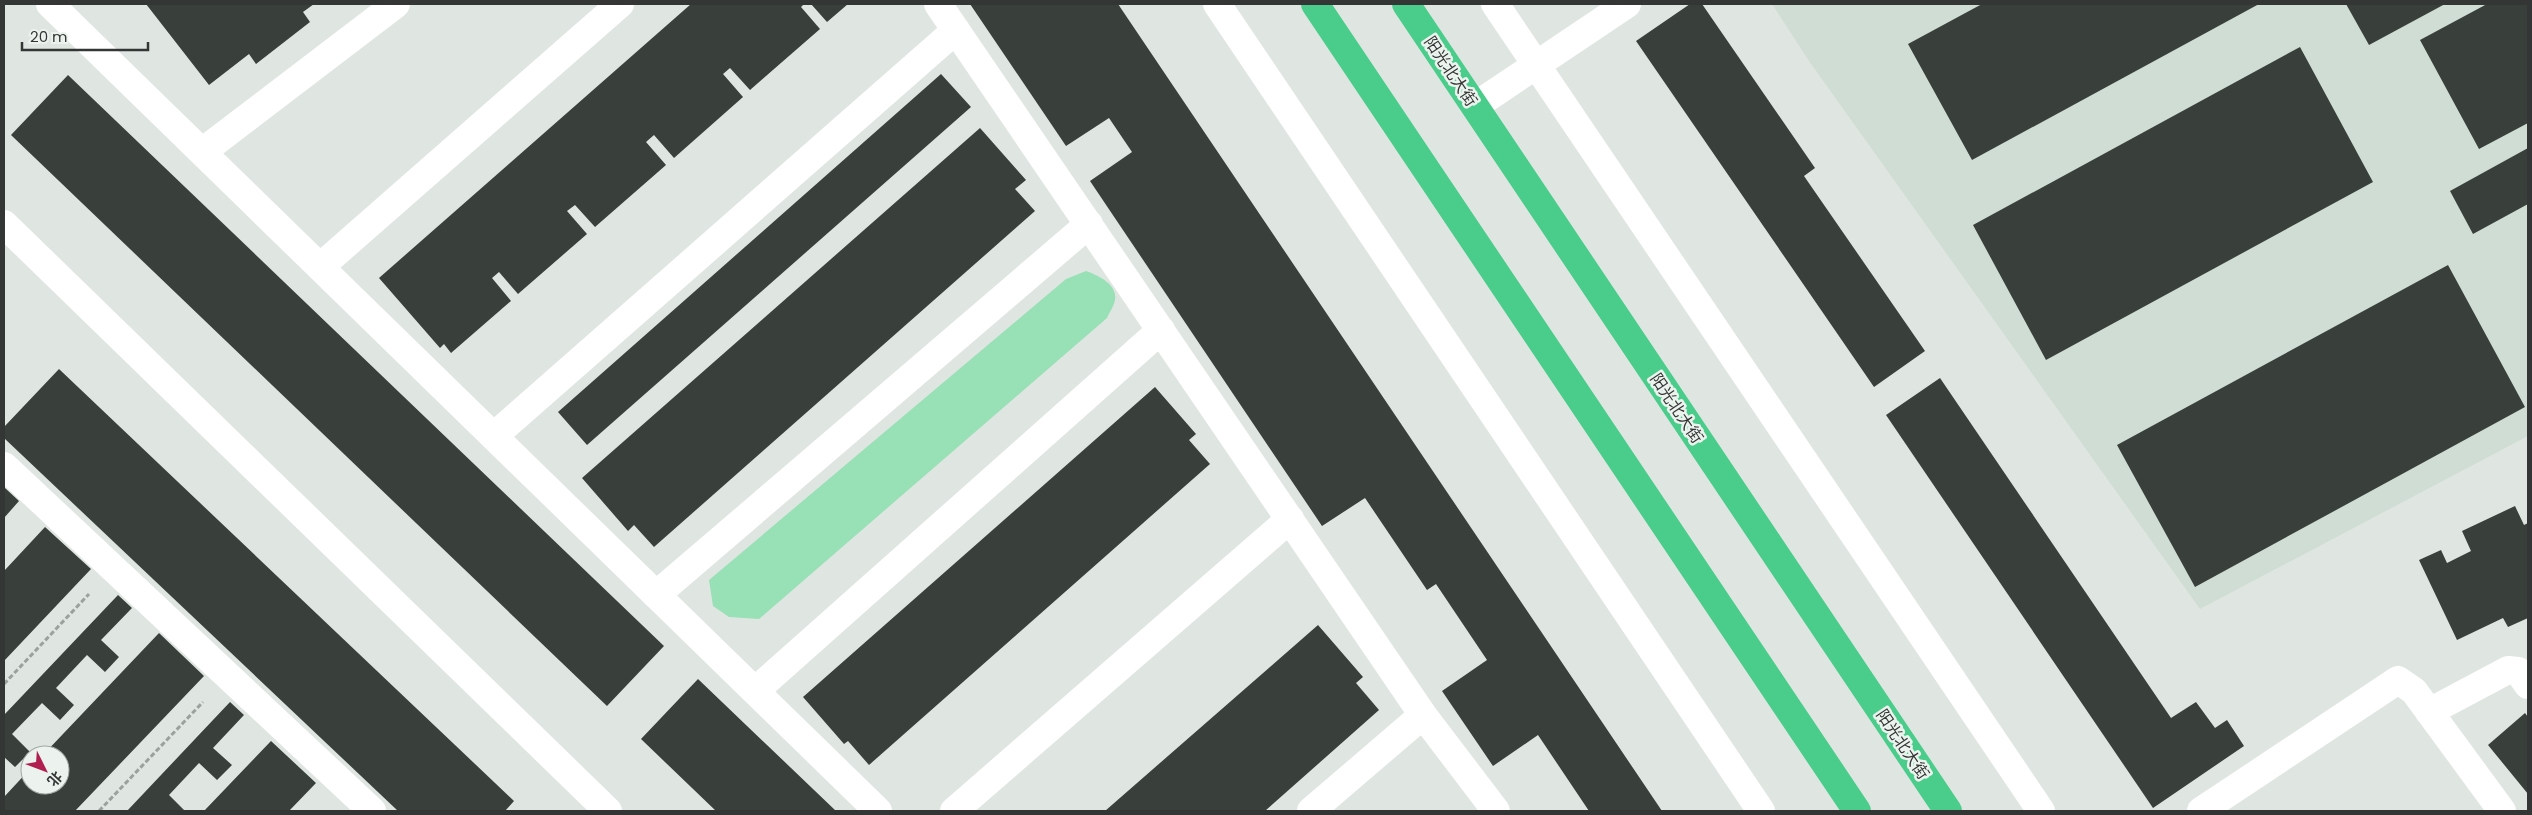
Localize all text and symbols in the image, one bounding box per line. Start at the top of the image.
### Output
scale bar [22,20,149,52]
text: 20 m [30,26,68,47]
street label: 阳光北大街 [1419,32,1482,111]
street label: 阳光北大街 [1645,369,1708,448]
street label: 阳光北大街 [1871,705,1934,784]
north arrow [20,745,70,795]
text: 北 [43,767,67,791]

